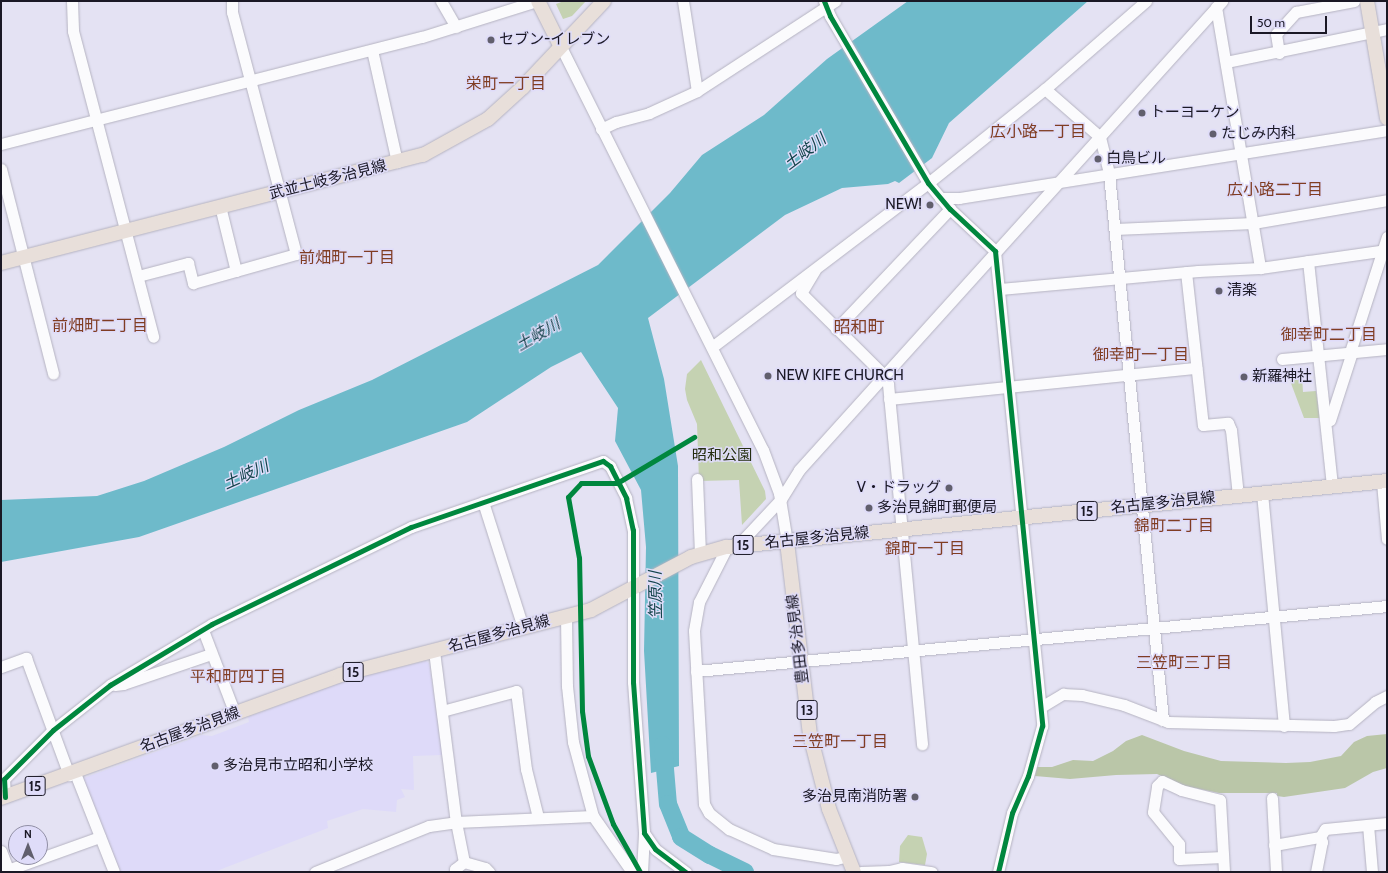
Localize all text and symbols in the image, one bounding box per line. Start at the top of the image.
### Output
scale bar [1252,8,1329,34]
text: 50 m [1257,15,1285,30]
place label: セブン-イレブン [499,31,610,49]
marker: セブン-イレブン [486,35,496,45]
district label: 栄町一丁目 [466,74,546,94]
place label: トーヨーケン [1150,104,1240,122]
marker: トーヨーケン [1137,108,1147,118]
district label: 広小路一丁目 [990,122,1086,142]
place label: たじみ内科 [1221,125,1296,143]
marker: たじみ内科 [1208,129,1218,139]
water label: 土岐川 [780,130,830,174]
place label: 白鳥ビル [1106,150,1166,168]
marker: 白鳥ビル [1093,154,1103,164]
street label: 武並土岐多治見線 [268,157,388,203]
district label: 広小路二丁目 [1227,180,1323,200]
place label: NEW! [885,196,922,214]
marker: NEW! [925,200,935,210]
district label: 前畑町一丁目 [299,248,395,268]
place label: 清楽 [1227,282,1257,300]
marker: 清楽 [1214,286,1224,296]
water label: 土岐川 [512,315,564,355]
district label: 前畑町二丁目 [52,316,148,336]
district label: 昭和町 [834,318,884,338]
district label: 御幸町二丁目 [1281,325,1377,345]
district label: 御幸町一丁目 [1093,345,1189,365]
place label: NEW KIFE CHURCH [776,367,904,385]
place label: 新羅神社 [1252,368,1312,386]
marker: NEW KIFE CHURCH [763,371,773,381]
marker: 新羅神社 [1239,372,1249,382]
park label: 昭和公園 [692,447,752,465]
water label: 土岐川 [220,456,272,494]
place label: V・ドラッグ [857,479,941,497]
marker: V・ドラッグ [944,483,954,493]
street label: 名古屋多治見線 [1110,489,1216,517]
place label: 多治見錦町郵便局 [877,499,997,517]
road number: 15 [1076,499,1098,523]
marker: 多治見錦町郵便局 [864,503,874,513]
district label: 錦町二丁目 [1134,516,1214,536]
street label: 名古屋多治見線 [764,524,870,552]
road number: 15 [732,533,754,557]
district label: 錦町一丁目 [885,539,965,559]
water label: 笠原川 [646,571,666,619]
street label: 豊田多治見線 [784,593,812,685]
street label: 名古屋多治見線 [446,612,552,656]
district label: 三笠町三丁目 [1136,653,1232,673]
road number: 15 [342,660,364,684]
district label: 平和町四丁目 [190,667,286,687]
road number: 13 [796,698,818,722]
street label: 名古屋多治見線 [138,704,242,756]
district label: 三笠町一丁目 [792,732,888,752]
place label: 多治見市立昭和小学校 [223,757,373,775]
marker: 多治見市立昭和小学校 [210,761,220,771]
road number: 15 [24,774,46,798]
place label: 多治見南消防署 [802,788,907,806]
marker: 多治見南消防署 [910,792,920,802]
north arrow [8,825,48,865]
text: N [24,827,32,841]

